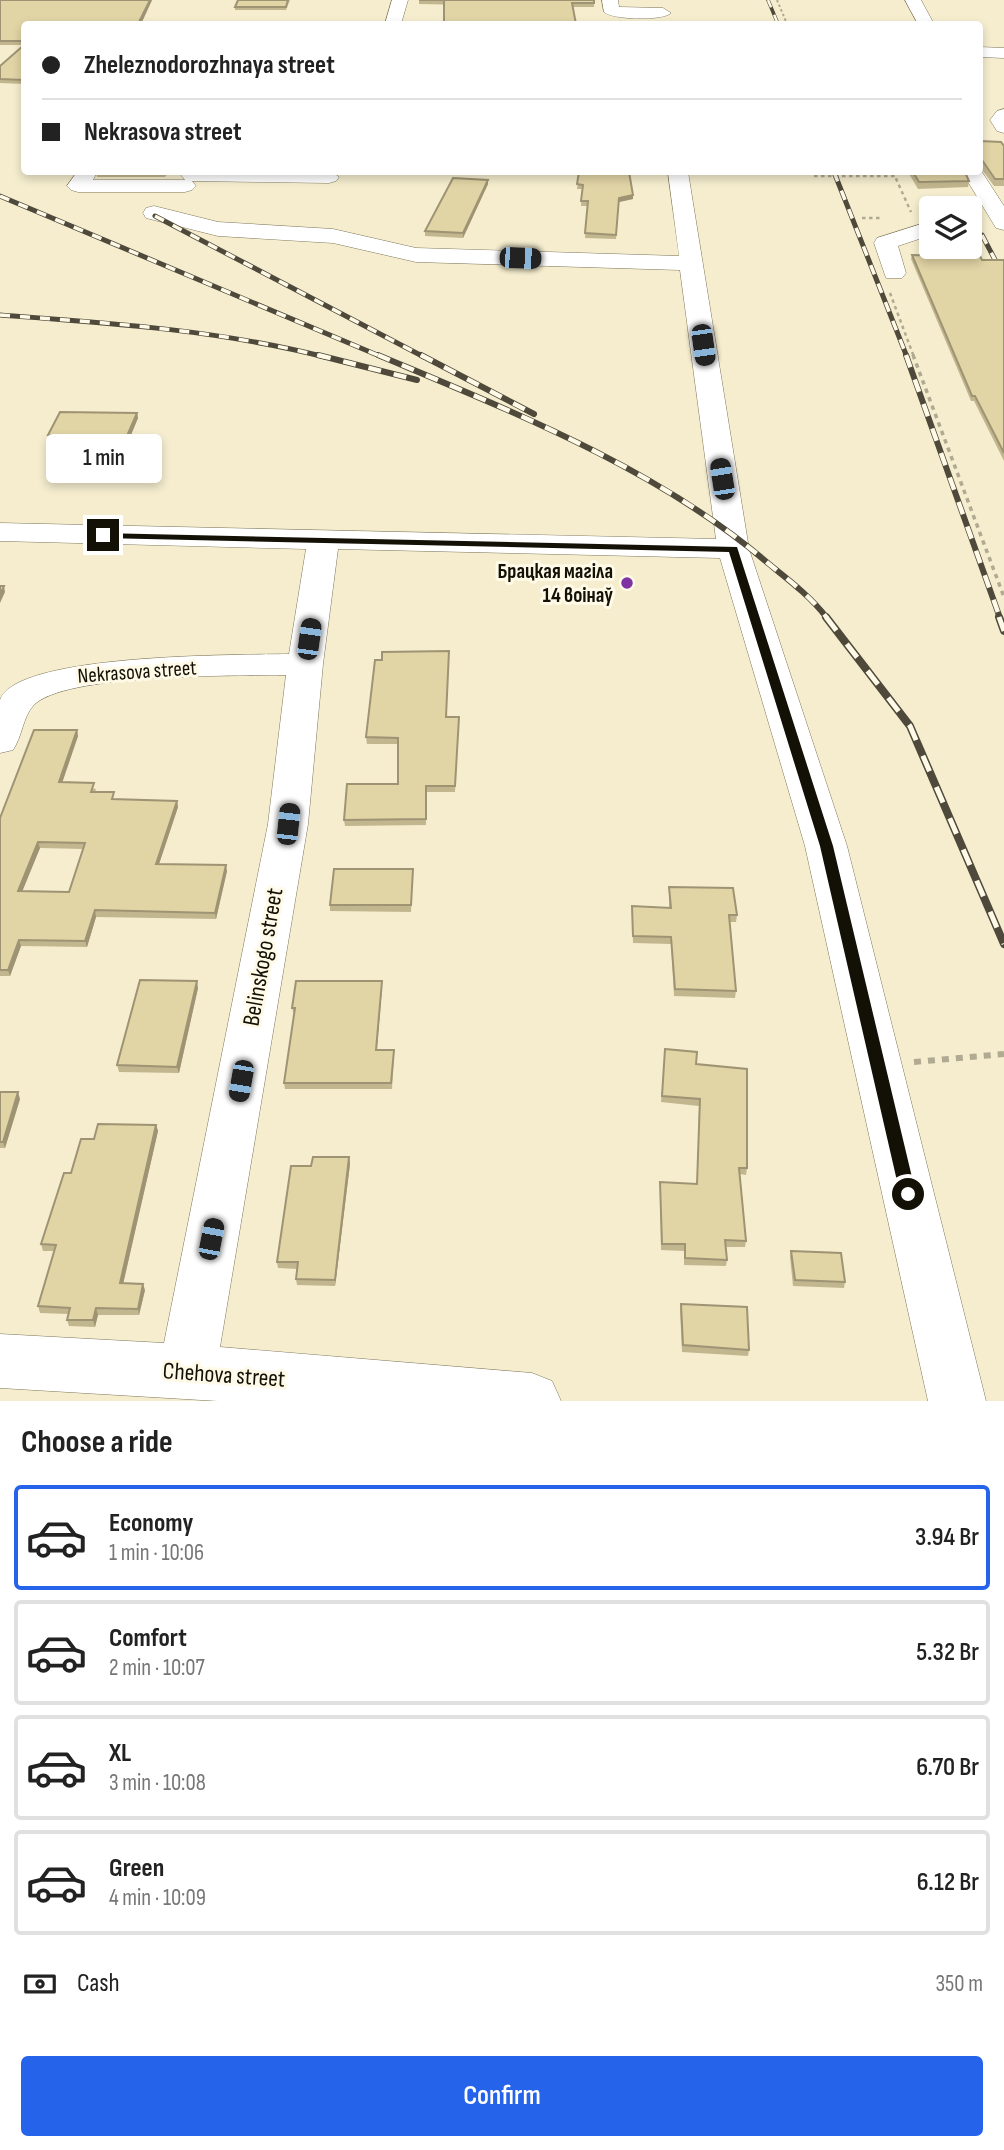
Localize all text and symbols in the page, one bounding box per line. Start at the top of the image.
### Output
text: Zheleznodorozhnaya street [84,50,335,81]
text: Nekrasova street [84,117,242,148]
map controls [919,196,982,259]
button: layers [919,196,982,259]
car [499,247,542,269]
car [690,323,717,367]
callout: 1 min [45,434,161,482]
text: 1 min [83,444,125,472]
car [709,457,736,501]
route end [87,519,119,551]
place label: Брацкая магіла 14 воінаў [497,559,613,608]
marker: Брацкая магіла 14 воінаў [619,575,635,591]
car [296,617,323,661]
street label: Nekrasova street [77,655,197,689]
car [276,802,301,846]
street label: Belinskogo street [237,886,289,1028]
car [228,1058,255,1104]
route start [892,1178,924,1210]
car [197,1216,226,1262]
street label: Chehova street [162,1356,286,1394]
text: Choose a ride [21,1423,173,1462]
icon: car [25,1506,88,1569]
text: Economy [109,1508,193,1539]
text: 3.94 Br [915,1522,979,1553]
text: 1 min · 10:06 [109,1539,204,1567]
icon: car [25,1621,88,1684]
text: Comfort [109,1623,187,1654]
text: 5.32 Br [916,1637,979,1668]
text: 2 min · 10:07 [109,1654,205,1682]
icon: car [25,1736,88,1799]
text: XL [109,1738,131,1769]
text: 6.70 Br [916,1752,979,1783]
text: 3 min · 10:08 [109,1769,206,1797]
icon: car [25,1851,88,1914]
text: Green [109,1853,164,1884]
text: 6.12 Br [917,1867,979,1898]
text: 4 min · 10:09 [109,1884,206,1912]
icon: cash [21,1965,59,2003]
text: Cash [77,1968,120,1999]
text: 350 m [935,1970,983,1998]
button: Confirm [21,2056,983,2136]

